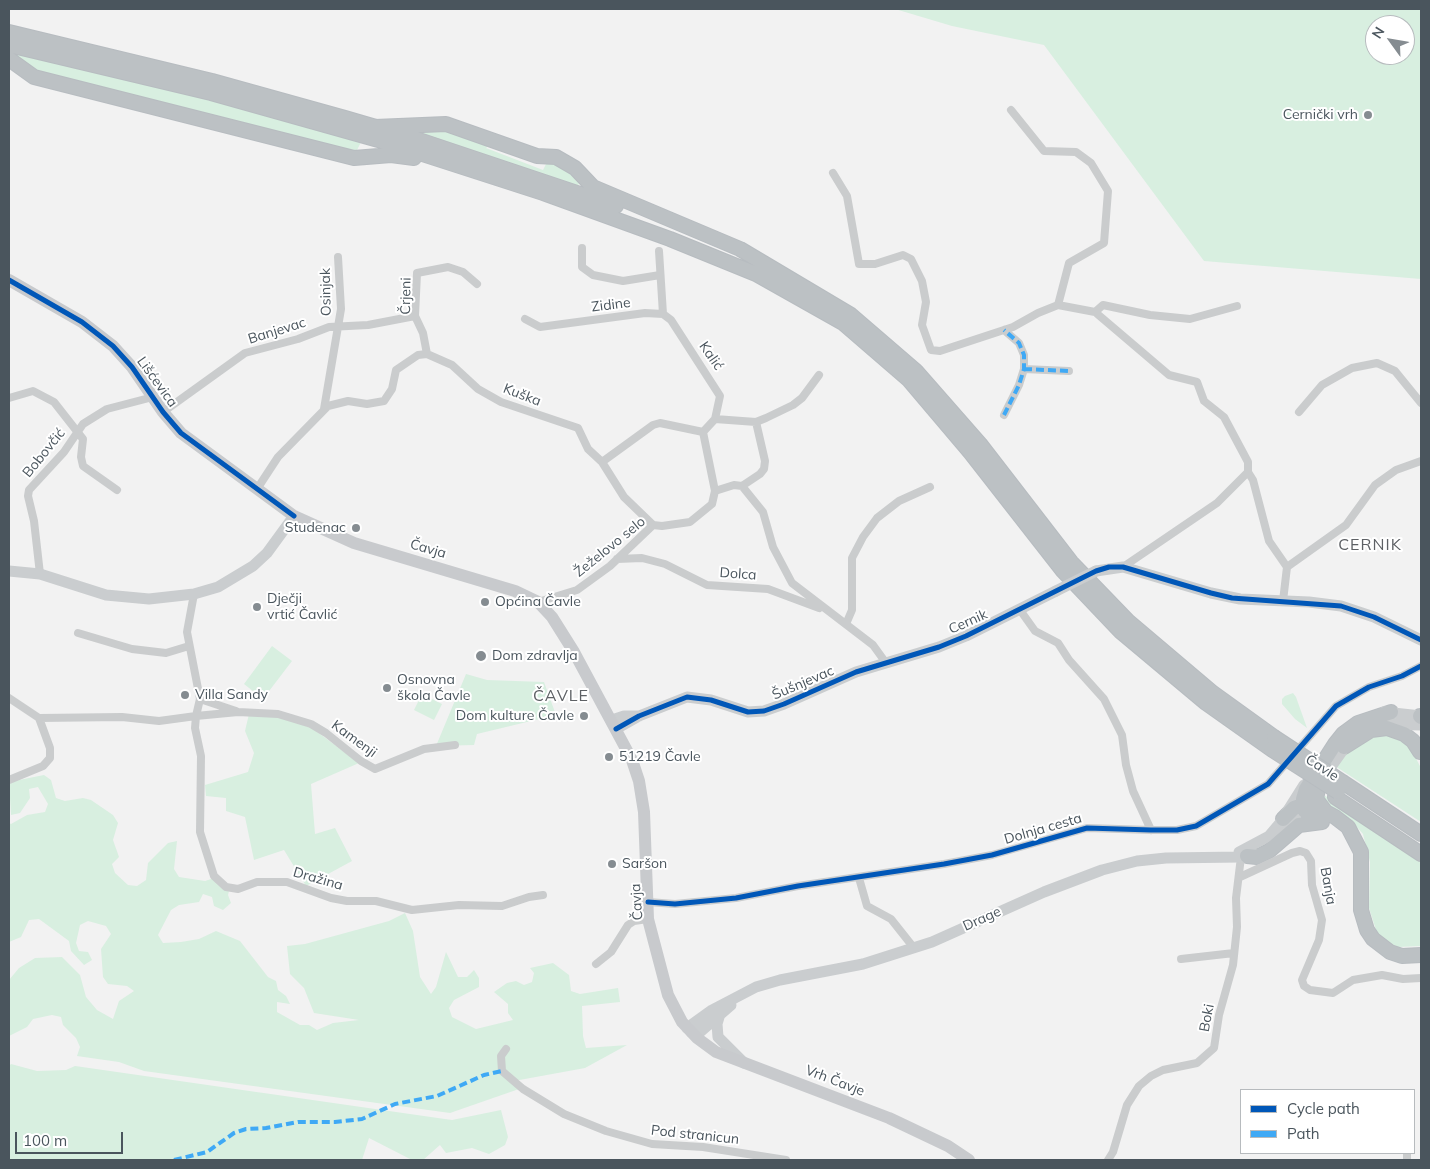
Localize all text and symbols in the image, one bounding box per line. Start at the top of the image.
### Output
north arrow [1365,15,1415,65]
text: N [1368,23,1389,42]
place label: Cernički vrh [1283,107,1358,123]
marker: Cernički vrh [1362,109,1374,121]
street label: Osinjak [317,268,335,316]
street label: Črjeni [397,277,415,315]
street label: Zidine [591,294,631,316]
street label: Banjevac [246,314,308,348]
street label: Kalić [695,339,727,373]
street label: Lišćevica [133,353,181,411]
street label: Kuška [501,380,543,410]
street label: Bobovčić [19,425,69,481]
street label: Žeželovo selo [571,513,649,581]
place label: Studenac [285,520,346,536]
marker: Studenac [350,522,362,534]
district label: CERNIK [1337,535,1403,555]
street label: Čavja [408,536,448,562]
street label: Dolca [719,564,757,584]
place label: Dječji vrtić Čavlić [267,591,337,624]
place label: Općina Čavle [495,594,581,610]
marker: Općina Čavle [479,596,491,608]
marker: Dječji vrtić Čavlić [251,601,263,613]
street label: Cernik [946,606,990,638]
place label: Dom zdravlja [492,648,578,664]
marker: Dom zdravlja [474,649,488,663]
street label: Šušnjevac [770,662,836,704]
place label: Osnovna škola Čavle [397,672,470,704]
marker: Osnovna škola Čavle [381,682,393,694]
district label: ČAVLE [532,686,590,706]
place label: Villa Sandy [195,687,268,703]
marker: Villa Sandy [179,689,191,701]
place label: Dom kulture Čavle [456,708,574,724]
marker: Dom kulture Čavle [578,710,590,722]
street label: Kamenji [328,717,380,761]
place label: 51219 Čavle [619,749,701,765]
marker: 51219 Čavle [603,751,615,763]
street label: Čavle [1302,751,1342,785]
street label: Dolnja cesta [1002,810,1084,848]
place label: Saršon [622,856,667,872]
marker: Saršon [606,858,618,870]
street label: Dražina [291,864,345,894]
street label: Banja [1316,866,1340,906]
street label: Čavja [627,883,647,921]
street label: Drage [960,903,1004,935]
street label: Boki [1196,1003,1218,1033]
street label: Vrh Čavje [803,1062,867,1100]
legend [1240,1089,1415,1154]
text: Cycle path [1287,1099,1360,1118]
scale bar [18,1122,125,1154]
street label: Pod stranicun [650,1122,740,1148]
text: Path [1287,1124,1319,1143]
text: 100 m [23,1131,67,1150]

